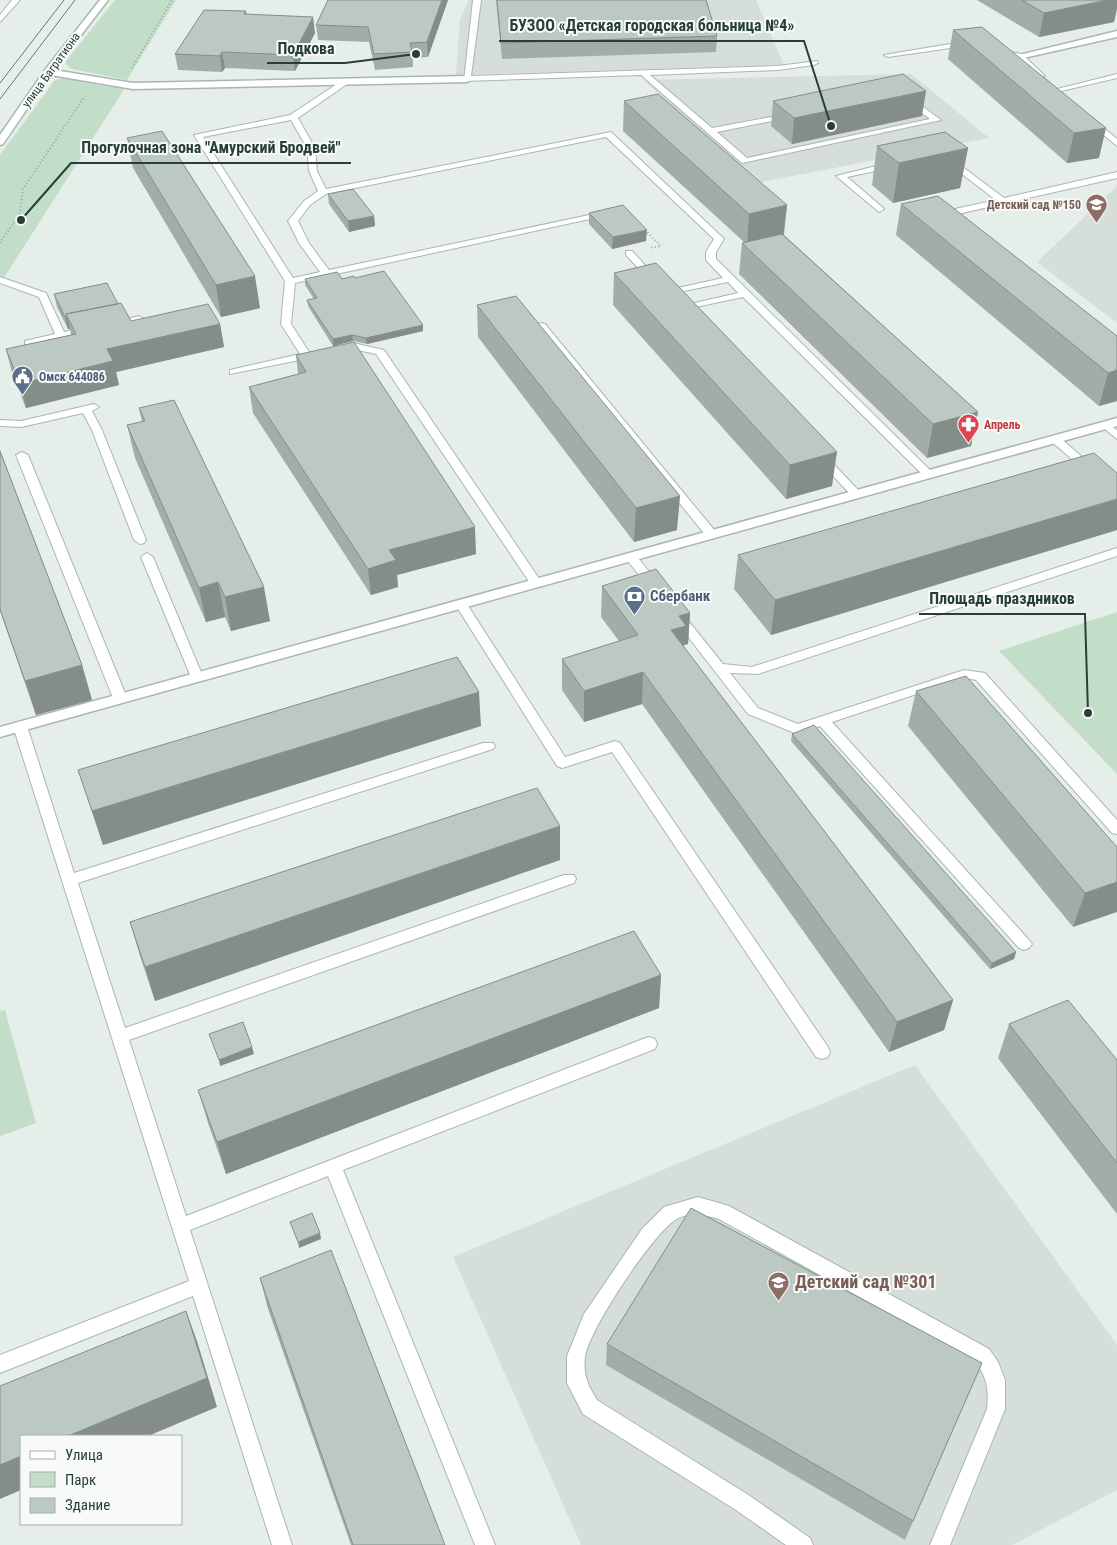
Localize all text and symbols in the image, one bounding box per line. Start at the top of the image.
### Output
callout: БУЗОО «Детская городская больница №4» [499,10,804,41]
text: БУЗОО «Детская городская больница №4» [509,16,795,35]
street label: улица Багратиона [19,30,83,110]
callout: Подкова [267,32,345,63]
text: Подкова [277,39,335,58]
callout: Прогулочная зона "Амурский Бродвей" [71,132,351,163]
text: Прогулочная зона "Амурский Бродвей" [81,138,341,157]
school or university icon: Детский сад №150 [1085,193,1109,224]
place label: Детский сад №150 [987,198,1081,212]
public building icon: Омск 644086 [11,365,35,396]
place label: Омск 644086 [39,370,105,384]
pharmacy icon: Апрель [956,413,980,444]
place label: Апрель [984,418,1021,432]
callout: Площадь праздников [919,583,1085,614]
bank icon: Сбербанк [622,584,646,615]
place label: Сбербанк [650,587,711,605]
text: Площадь праздников [929,589,1075,608]
school or university icon: Детский сад №301 [767,1270,791,1301]
place label: Детский сад №301 [795,1271,936,1292]
legend [20,1435,182,1525]
text: Улица [65,1446,103,1464]
text: Парк [65,1471,96,1489]
text: Здание [65,1496,110,1514]

